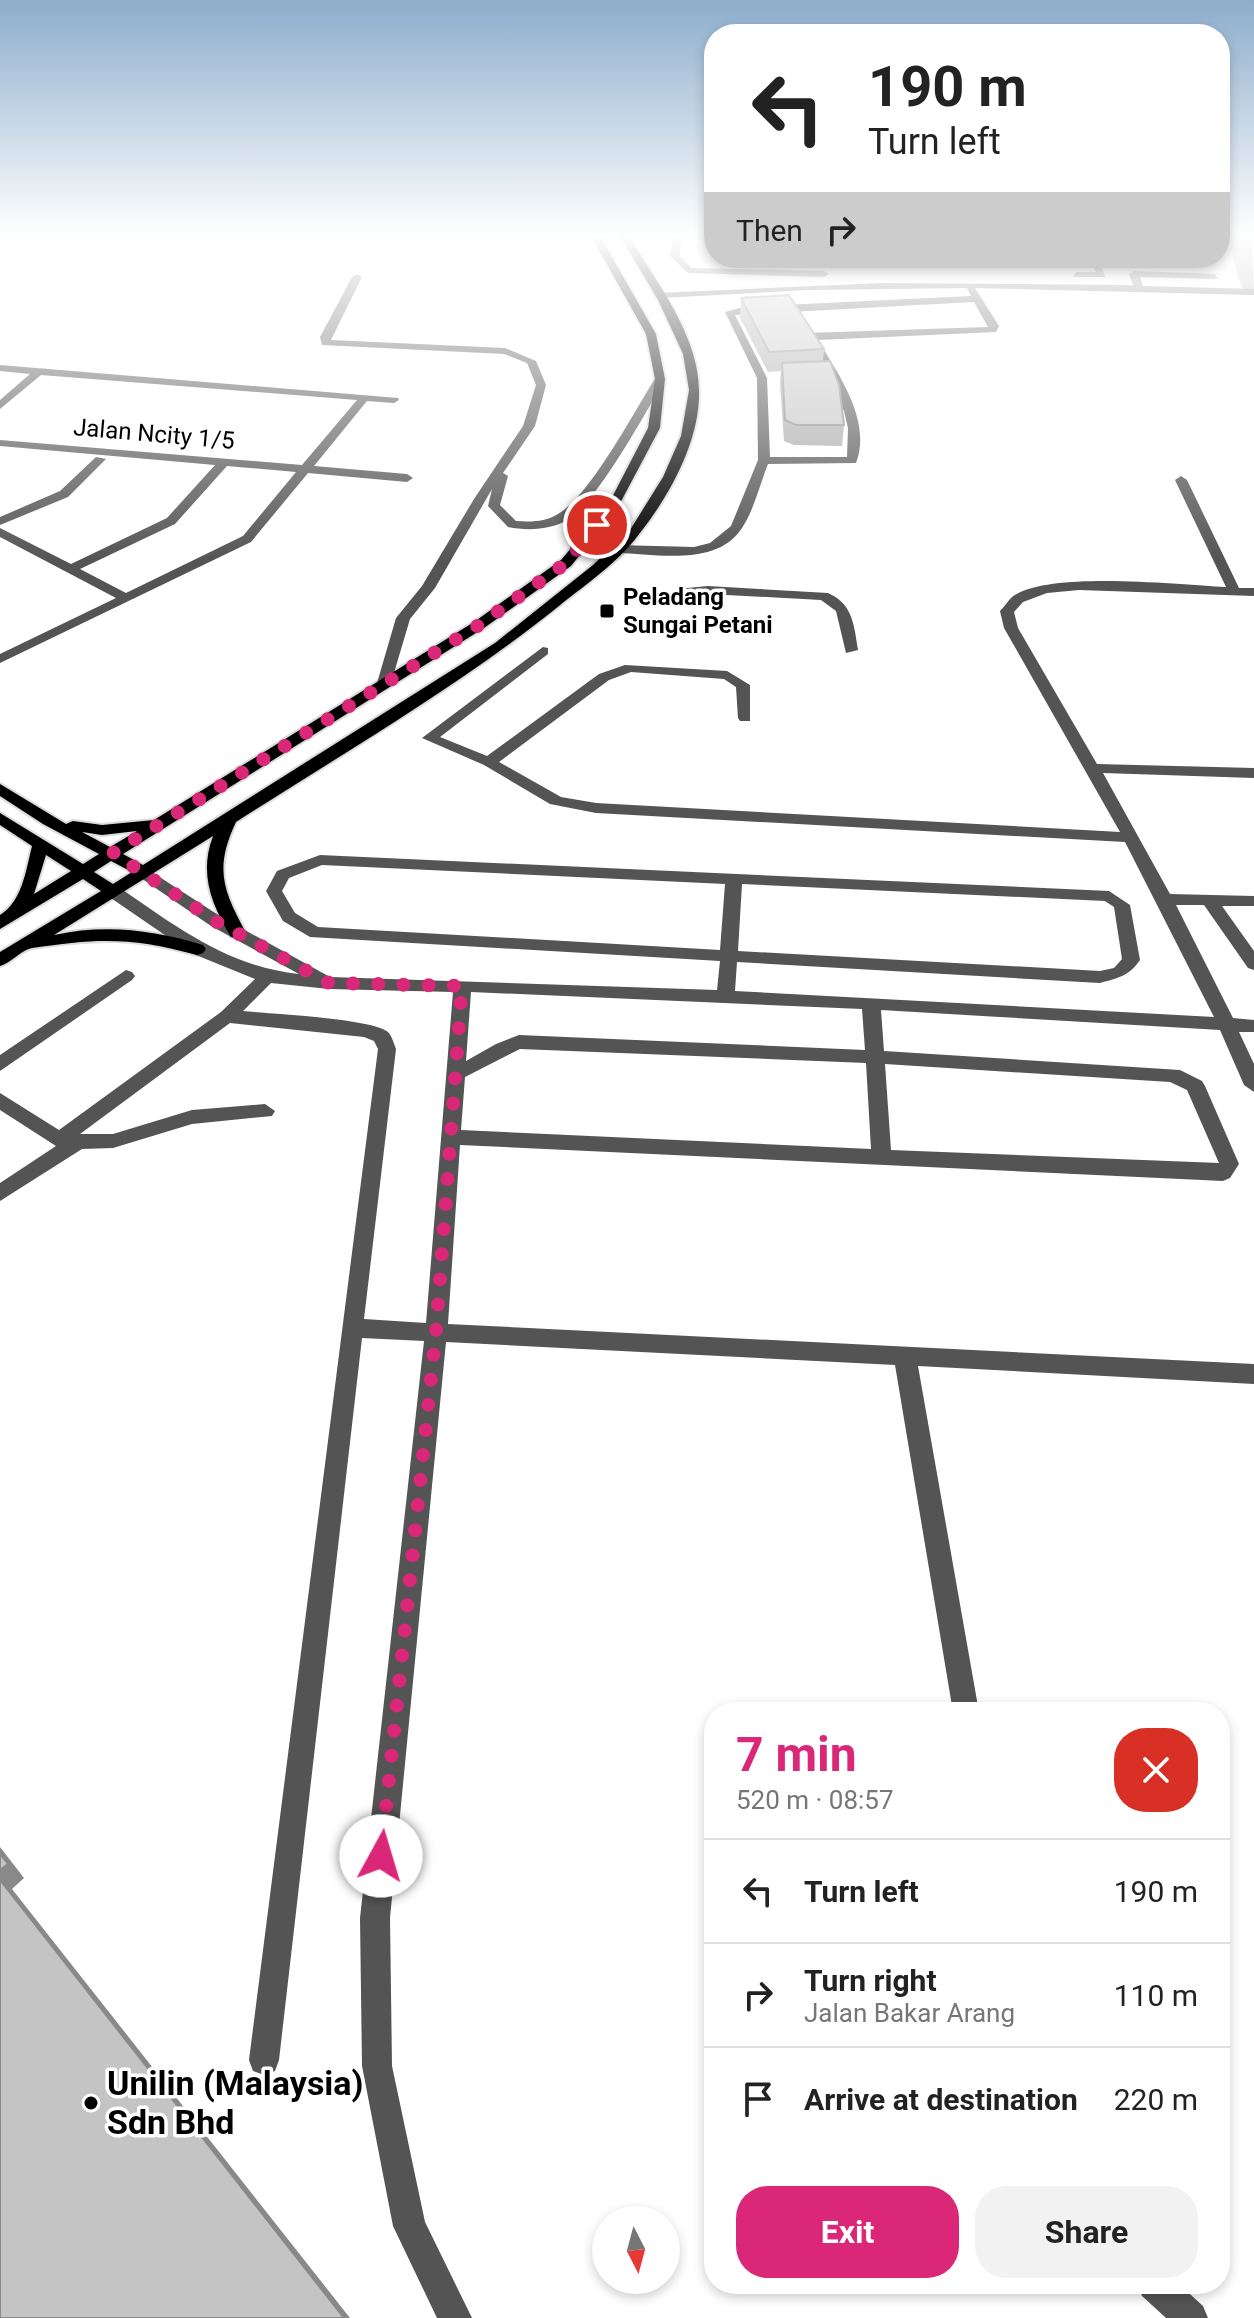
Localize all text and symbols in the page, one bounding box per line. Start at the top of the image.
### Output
text: 190 m [868,54,1027,120]
icon: left [736,56,840,160]
text: Turn left [868,121,1001,163]
icon: right [819,208,863,252]
text: Then [736,213,803,248]
street label: Jalan Ncity 1/5 [72,413,236,455]
pin [563,491,631,559]
icon: arrive [575,503,619,547]
place label: Peladang Sungai Petani [623,583,773,639]
marker: Peladang Sungai Petani [598,602,616,620]
text: 7 min [736,1726,857,1783]
button: close [1114,1728,1198,1812]
text: 520 m · 08:57 [736,1785,894,1815]
position arrow [339,1814,423,1898]
icon: left [736,1869,780,1913]
text: Turn left [804,1874,919,1909]
text: 190 m [1114,1874,1198,1909]
text: Turn right [804,1963,937,1998]
icon: right [736,1973,780,2017]
text: 110 m [1114,1978,1198,2013]
text: Jalan Bakar Arang [804,1998,1015,2028]
place label: Unilin (Malaysia) Sdn Bhd [107,2063,363,2142]
icon: arrive [736,2077,780,2121]
text: Arrive at destination [804,2082,1078,2117]
text: 220 m [1114,2082,1198,2117]
marker: Unilin (Malaysia) Sdn Bhd [82,2094,100,2112]
button: Exit [736,2186,959,2278]
button: Share [975,2186,1198,2278]
north arrow [592,2206,680,2294]
map controls [592,2206,680,2294]

